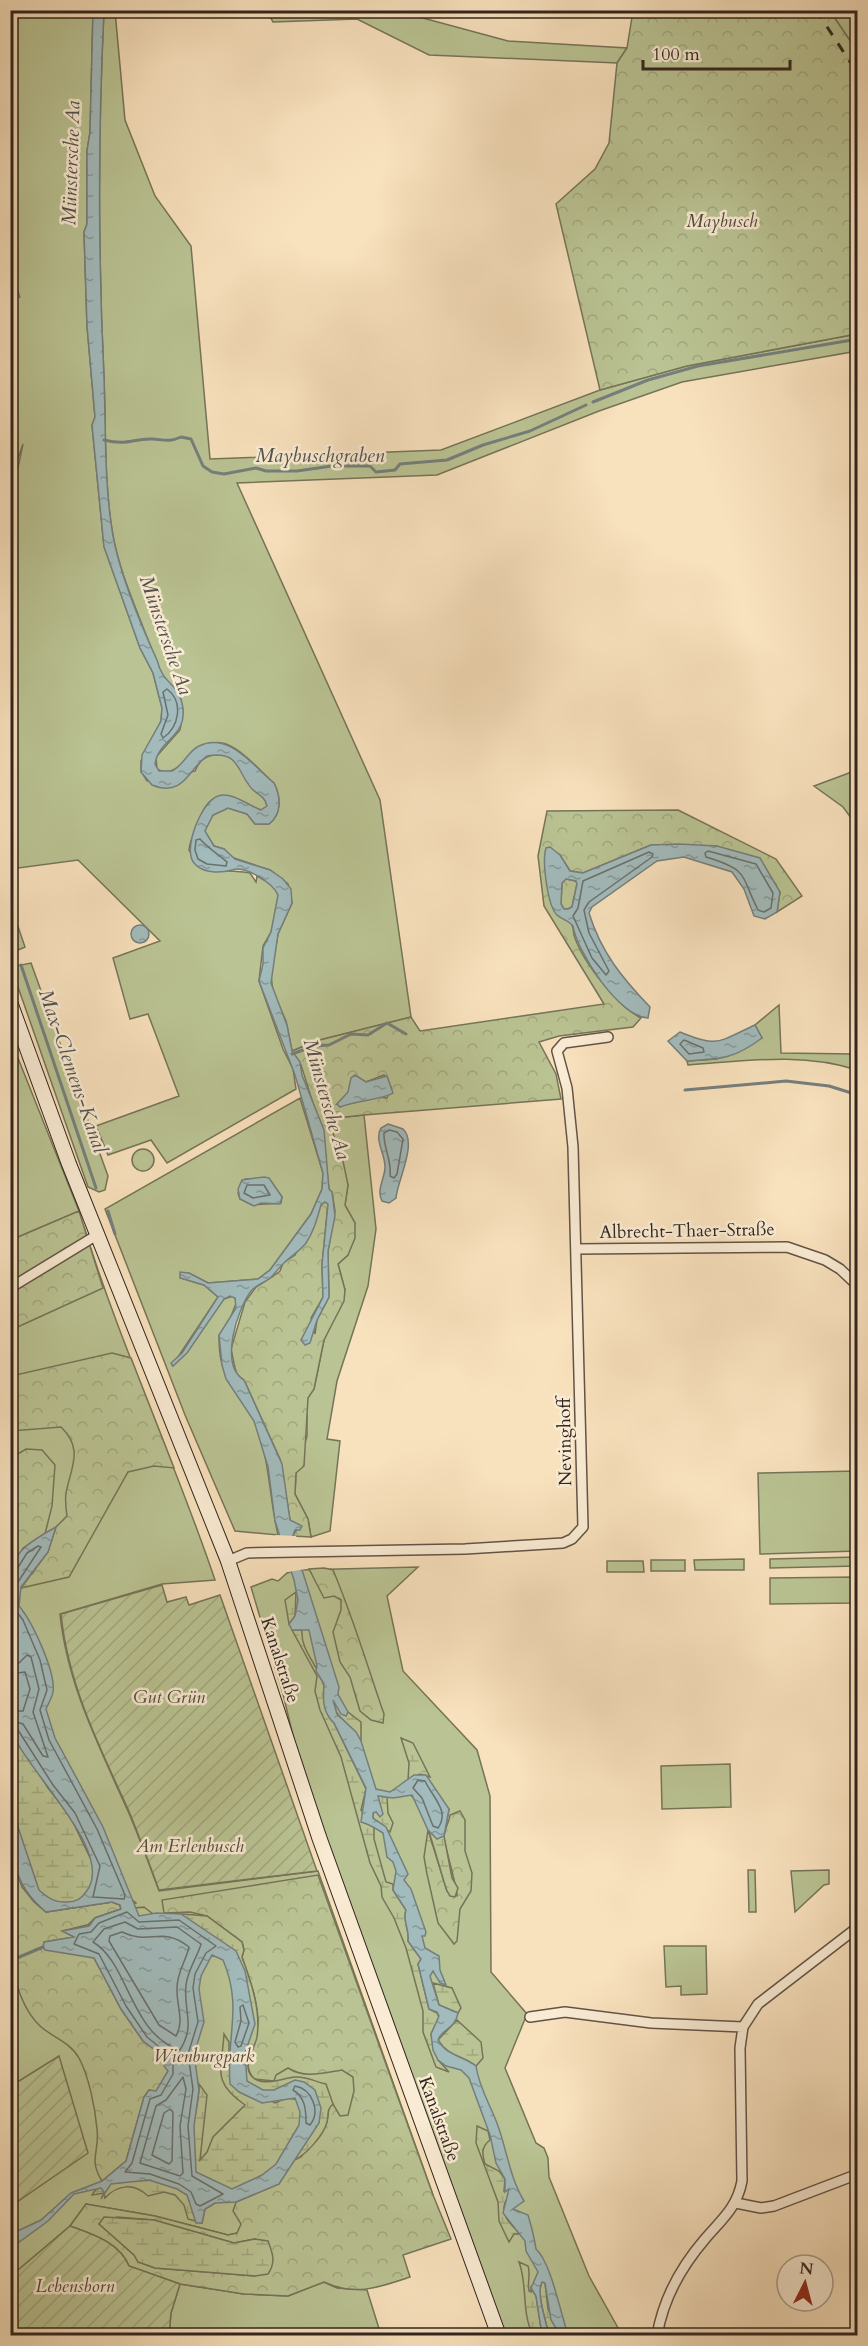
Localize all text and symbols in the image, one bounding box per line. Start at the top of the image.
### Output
scale bar [643,33,790,71]
text: 100 m [652,42,700,67]
water label: Münstersche Aa [55,100,87,226]
park label: Maybusch [686,209,758,234]
water label: Maybuschgraben [256,442,385,469]
water label: Münstersche Aa [133,572,199,698]
water label: Max-Clemens-Kanal [32,985,114,1157]
water label: Münstersche Aa [297,1035,357,1163]
street label: Albrecht-Thaer-Straße [599,1217,775,1245]
street label: Nevinghoff [552,1394,578,1486]
street label: Kanalstraße [254,1614,306,1706]
park label: Gut Grün [133,1685,205,1710]
park label: Am Erlenbusch [135,1834,244,1859]
park label: Wienburgpark [153,2044,255,2069]
street label: Kanalstraße [412,2073,466,2165]
north arrow [775,2253,835,2313]
text: N [798,2257,815,2281]
park label: Lebensborn [36,2274,115,2299]

